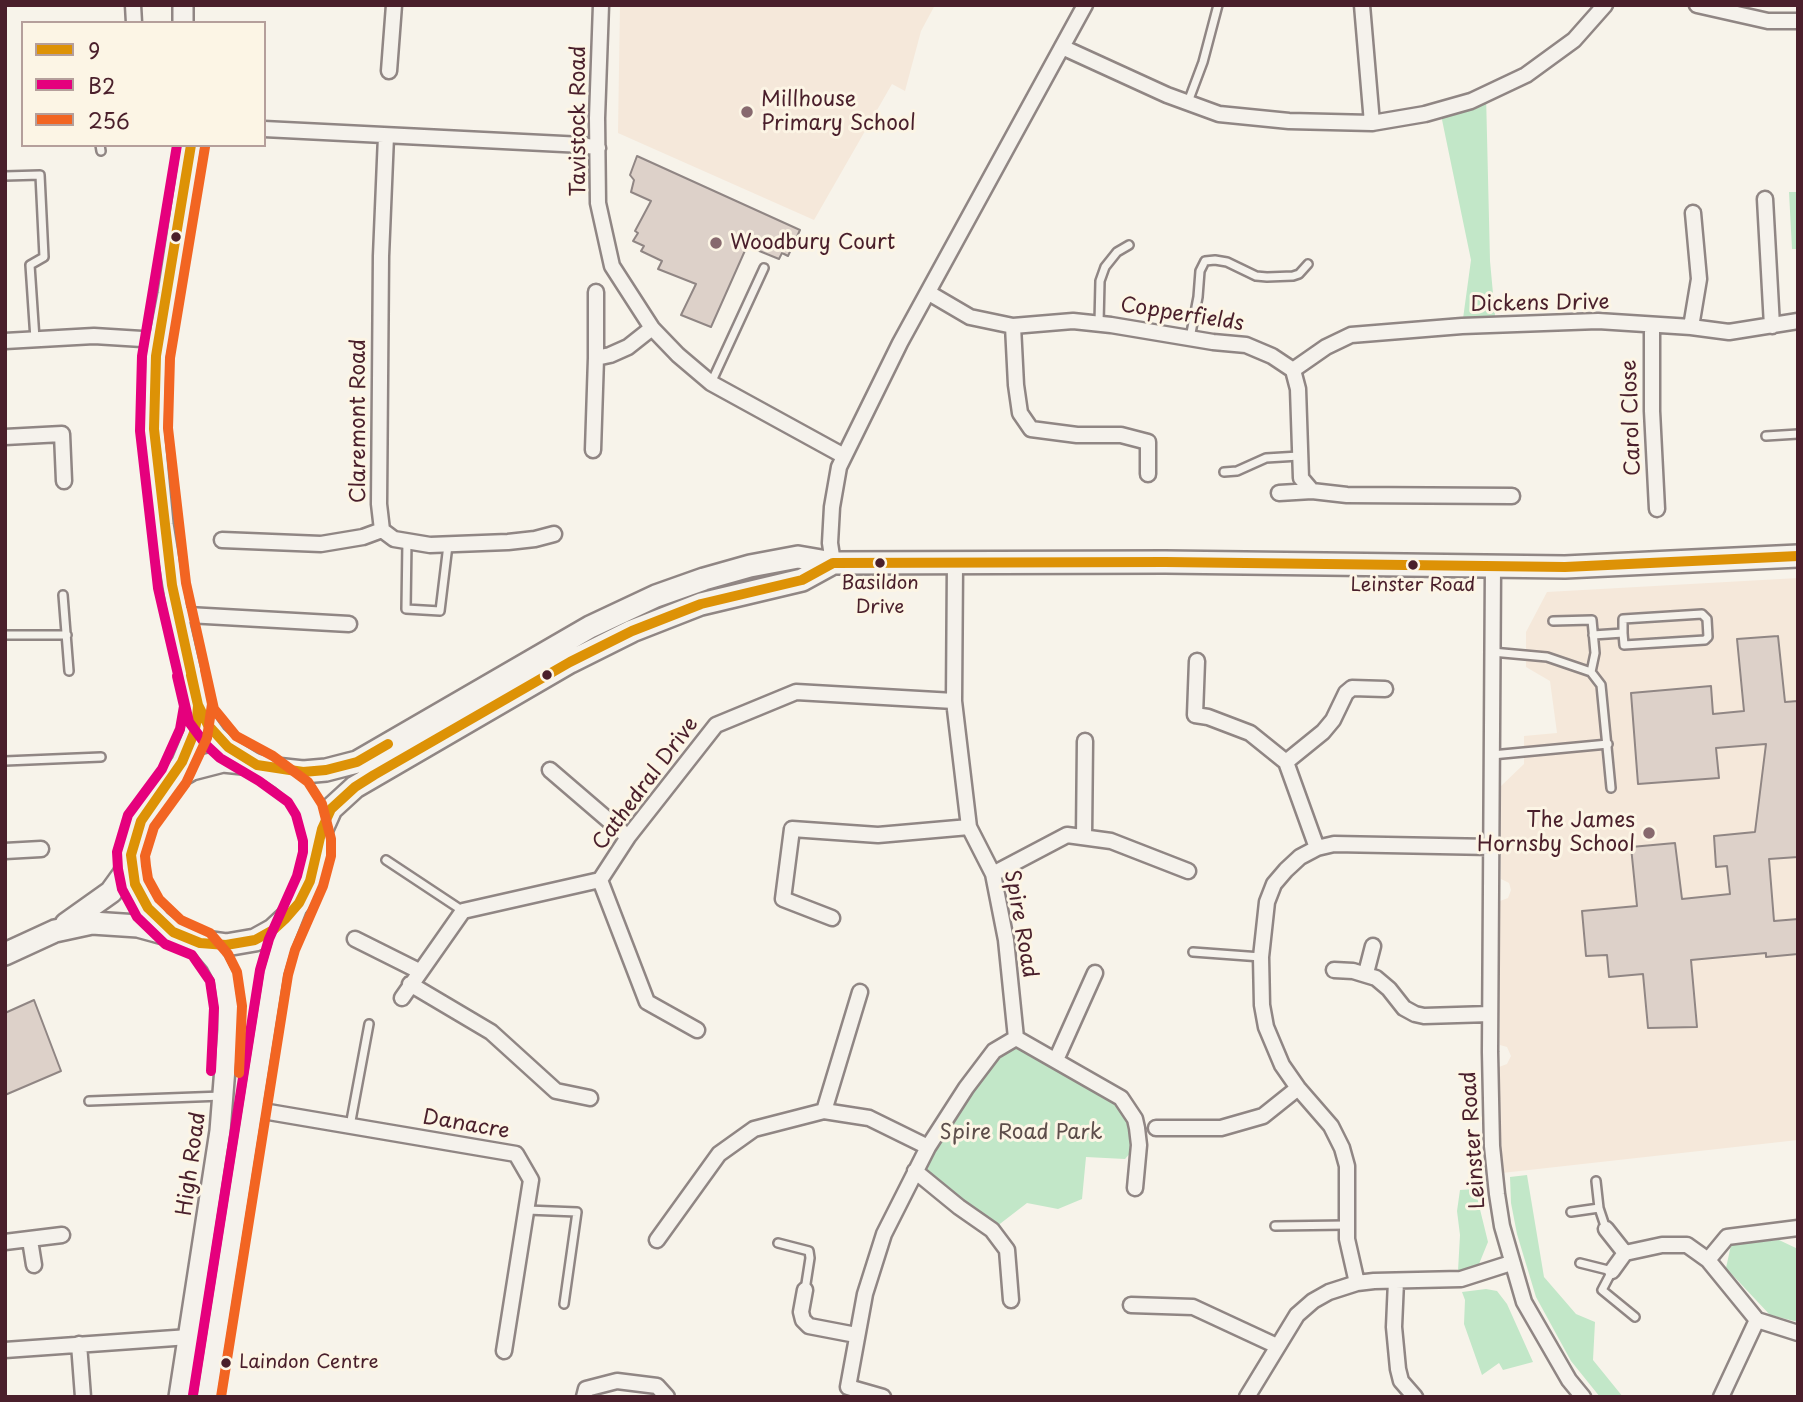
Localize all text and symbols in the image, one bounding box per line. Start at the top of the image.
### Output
legend [21,21,266,147]
text: 9 [88,34,100,66]
street label: Tavistock Road [566,45,592,197]
text: B2 [88,69,115,101]
place label: Millhouse Primary School [761,87,916,137]
text: 256 [88,104,130,136]
marker: Millhouse Primary School [739,104,755,120]
unlabelled marker [169,230,183,244]
place label: Woodbury Court [730,230,895,256]
marker: Woodbury Court [708,235,724,251]
street label: Dickens Drive [1470,290,1610,318]
street label: Copperfields [1118,293,1246,337]
street label: Claremont Road [346,339,372,503]
street label: Carol Close [1617,359,1647,477]
marker: Basildon Drive [873,556,887,570]
marker: Leinster Road [1406,558,1420,572]
place label: Basildon Drive [841,573,919,617]
place label: Leinster Road [1351,575,1475,597]
unlabelled marker [540,668,554,682]
street label: Cathedral Drive [588,712,704,856]
place label: The James Hornsby School [1477,808,1635,858]
marker: The James Hornsby School [1641,825,1657,841]
street label: Spire Road [998,868,1042,980]
street label: Leinster Road [1457,1070,1491,1210]
street label: Danacre [421,1105,511,1145]
street label: High Road [172,1111,212,1217]
park label: Spire Road Park [940,1120,1102,1146]
place label: Laindon Centre [239,1352,379,1374]
marker: Laindon Centre [219,1356,233,1370]

